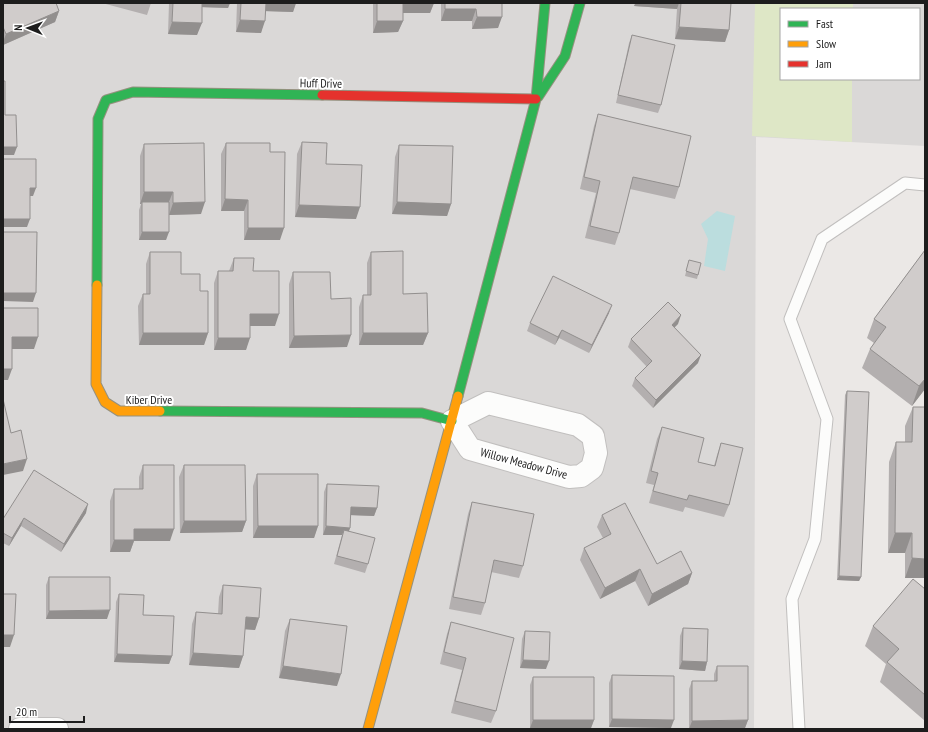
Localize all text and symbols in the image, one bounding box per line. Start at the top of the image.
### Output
north arrow [8,8,48,48]
legend [780,8,920,80]
text: Fast [816,16,834,31]
text: N [11,25,25,31]
text: Slow [816,36,837,51]
text: Jam [815,56,832,71]
street label: Huff Drive [300,75,342,91]
street label: Kiber Drive [126,392,172,407]
street label: Willow Meadow Drive [479,444,569,482]
scale bar [10,698,84,724]
text: 20 m [16,704,37,719]

